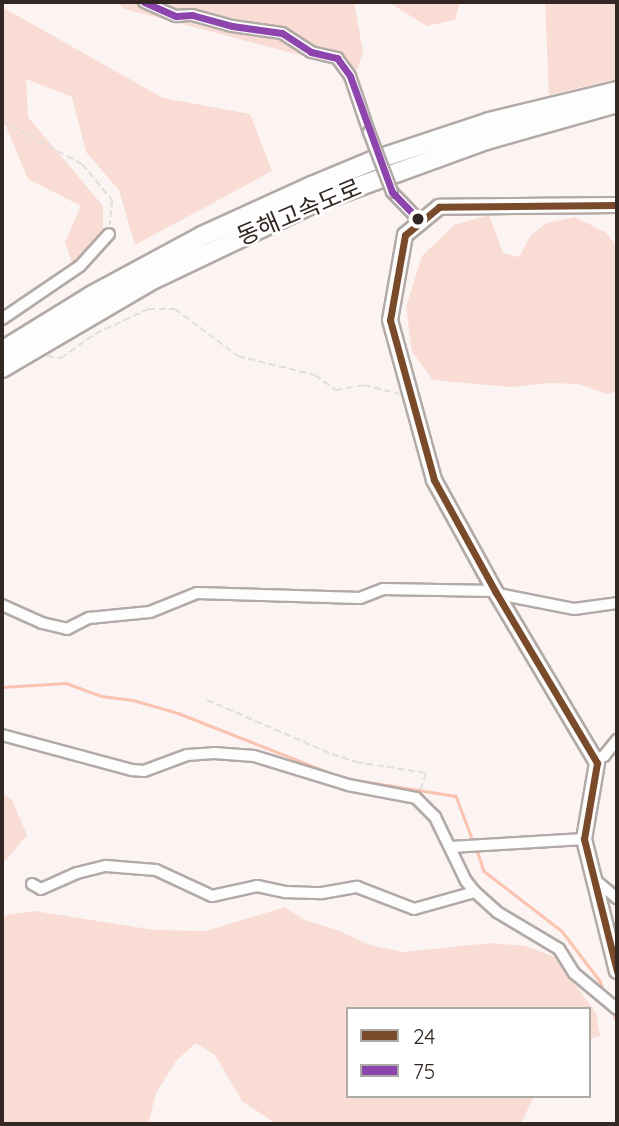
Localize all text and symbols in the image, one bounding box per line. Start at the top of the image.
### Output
street label: 동해고속도로 [232,173,366,251]
unlabelled marker [411,212,425,226]
legend [346,1007,591,1098]
text: 24 [413,1023,435,1049]
text: 75 [413,1058,435,1084]

